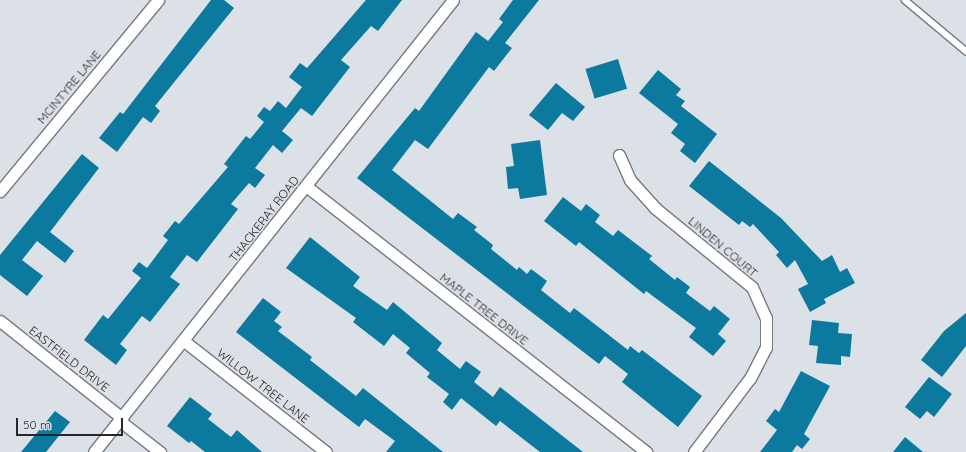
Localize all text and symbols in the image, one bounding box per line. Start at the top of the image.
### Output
street label: MCINTYRE LANE [34,47,104,127]
street label: THACKERAY ROAD [226,173,302,265]
street label: LINDEN COURT [685,214,761,280]
street label: MAPLE TREE DRIVE [437,270,531,348]
street label: EASTFIELD DRIVE [26,323,112,395]
street label: WILLOW TREE LANE [214,345,312,427]
scale bar [18,410,125,436]
text: 50 m [23,417,51,432]

